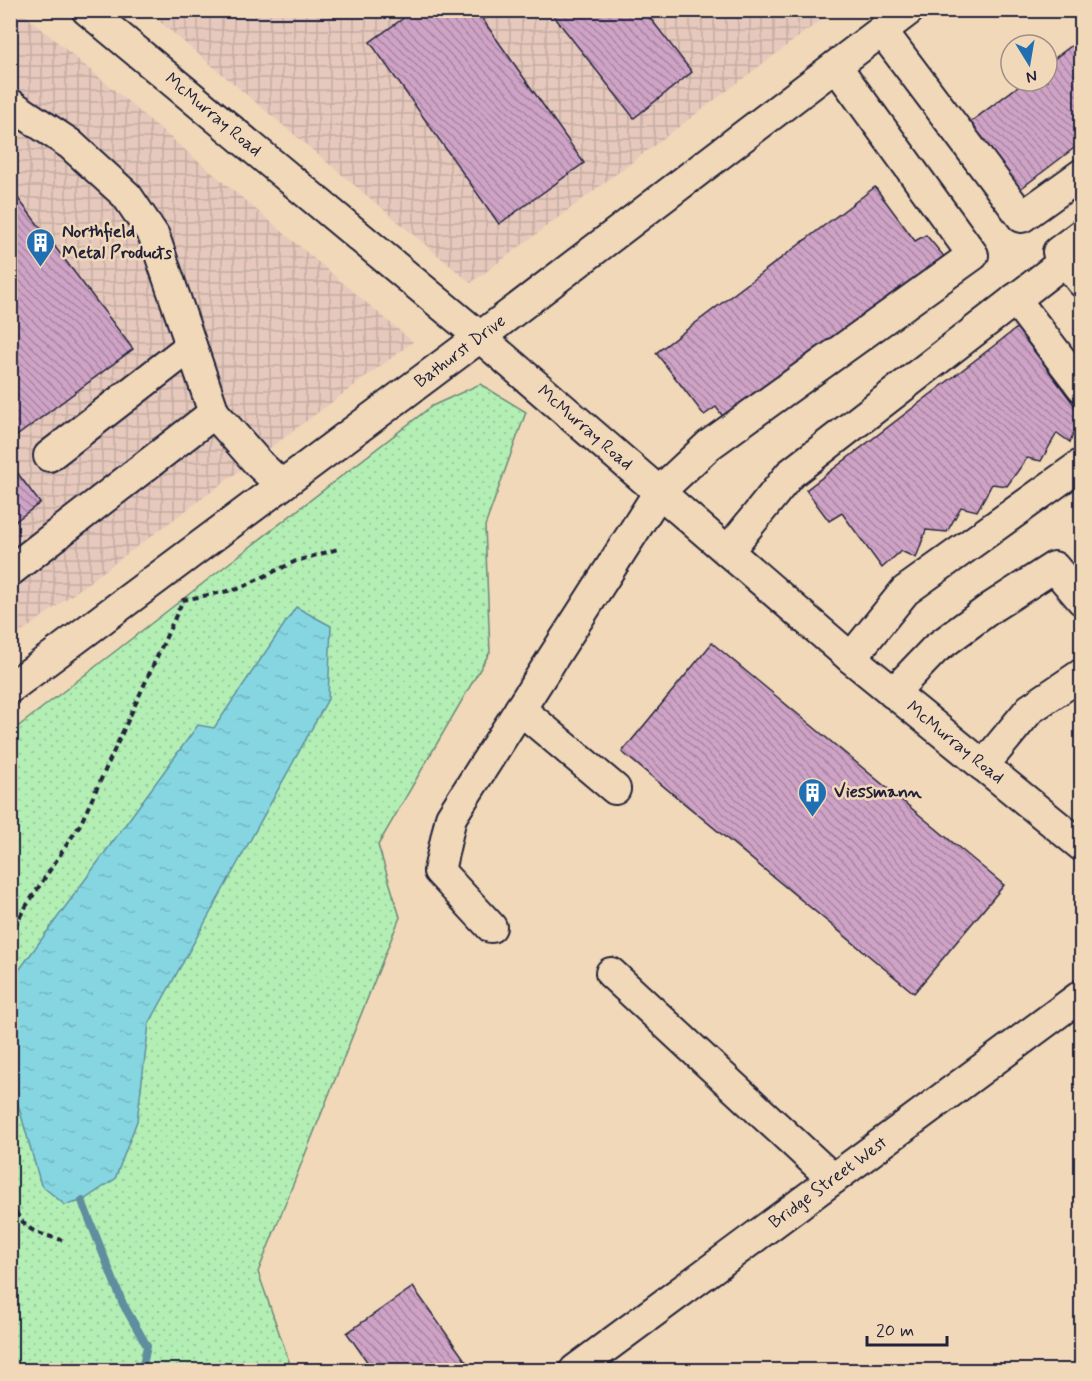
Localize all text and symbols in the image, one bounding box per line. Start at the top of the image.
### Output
north arrow [999,33,1059,93]
text: N [1024,65,1039,88]
street label: McMurray Road [159,67,267,162]
place label: Northfield Metal Products [62,220,172,265]
building icon: Northfield Metal Products [25,226,57,268]
street label: Bathurst Drive [409,309,511,394]
street label: McMurray Road [532,380,638,476]
street label: McMurray Road [901,696,1009,790]
building icon: Viessmann [797,776,829,818]
place label: Viessmann [834,780,923,804]
street label: Bridge Street West [764,1131,893,1234]
scale bar [867,1309,946,1347]
text: 20 m [876,1319,914,1343]

